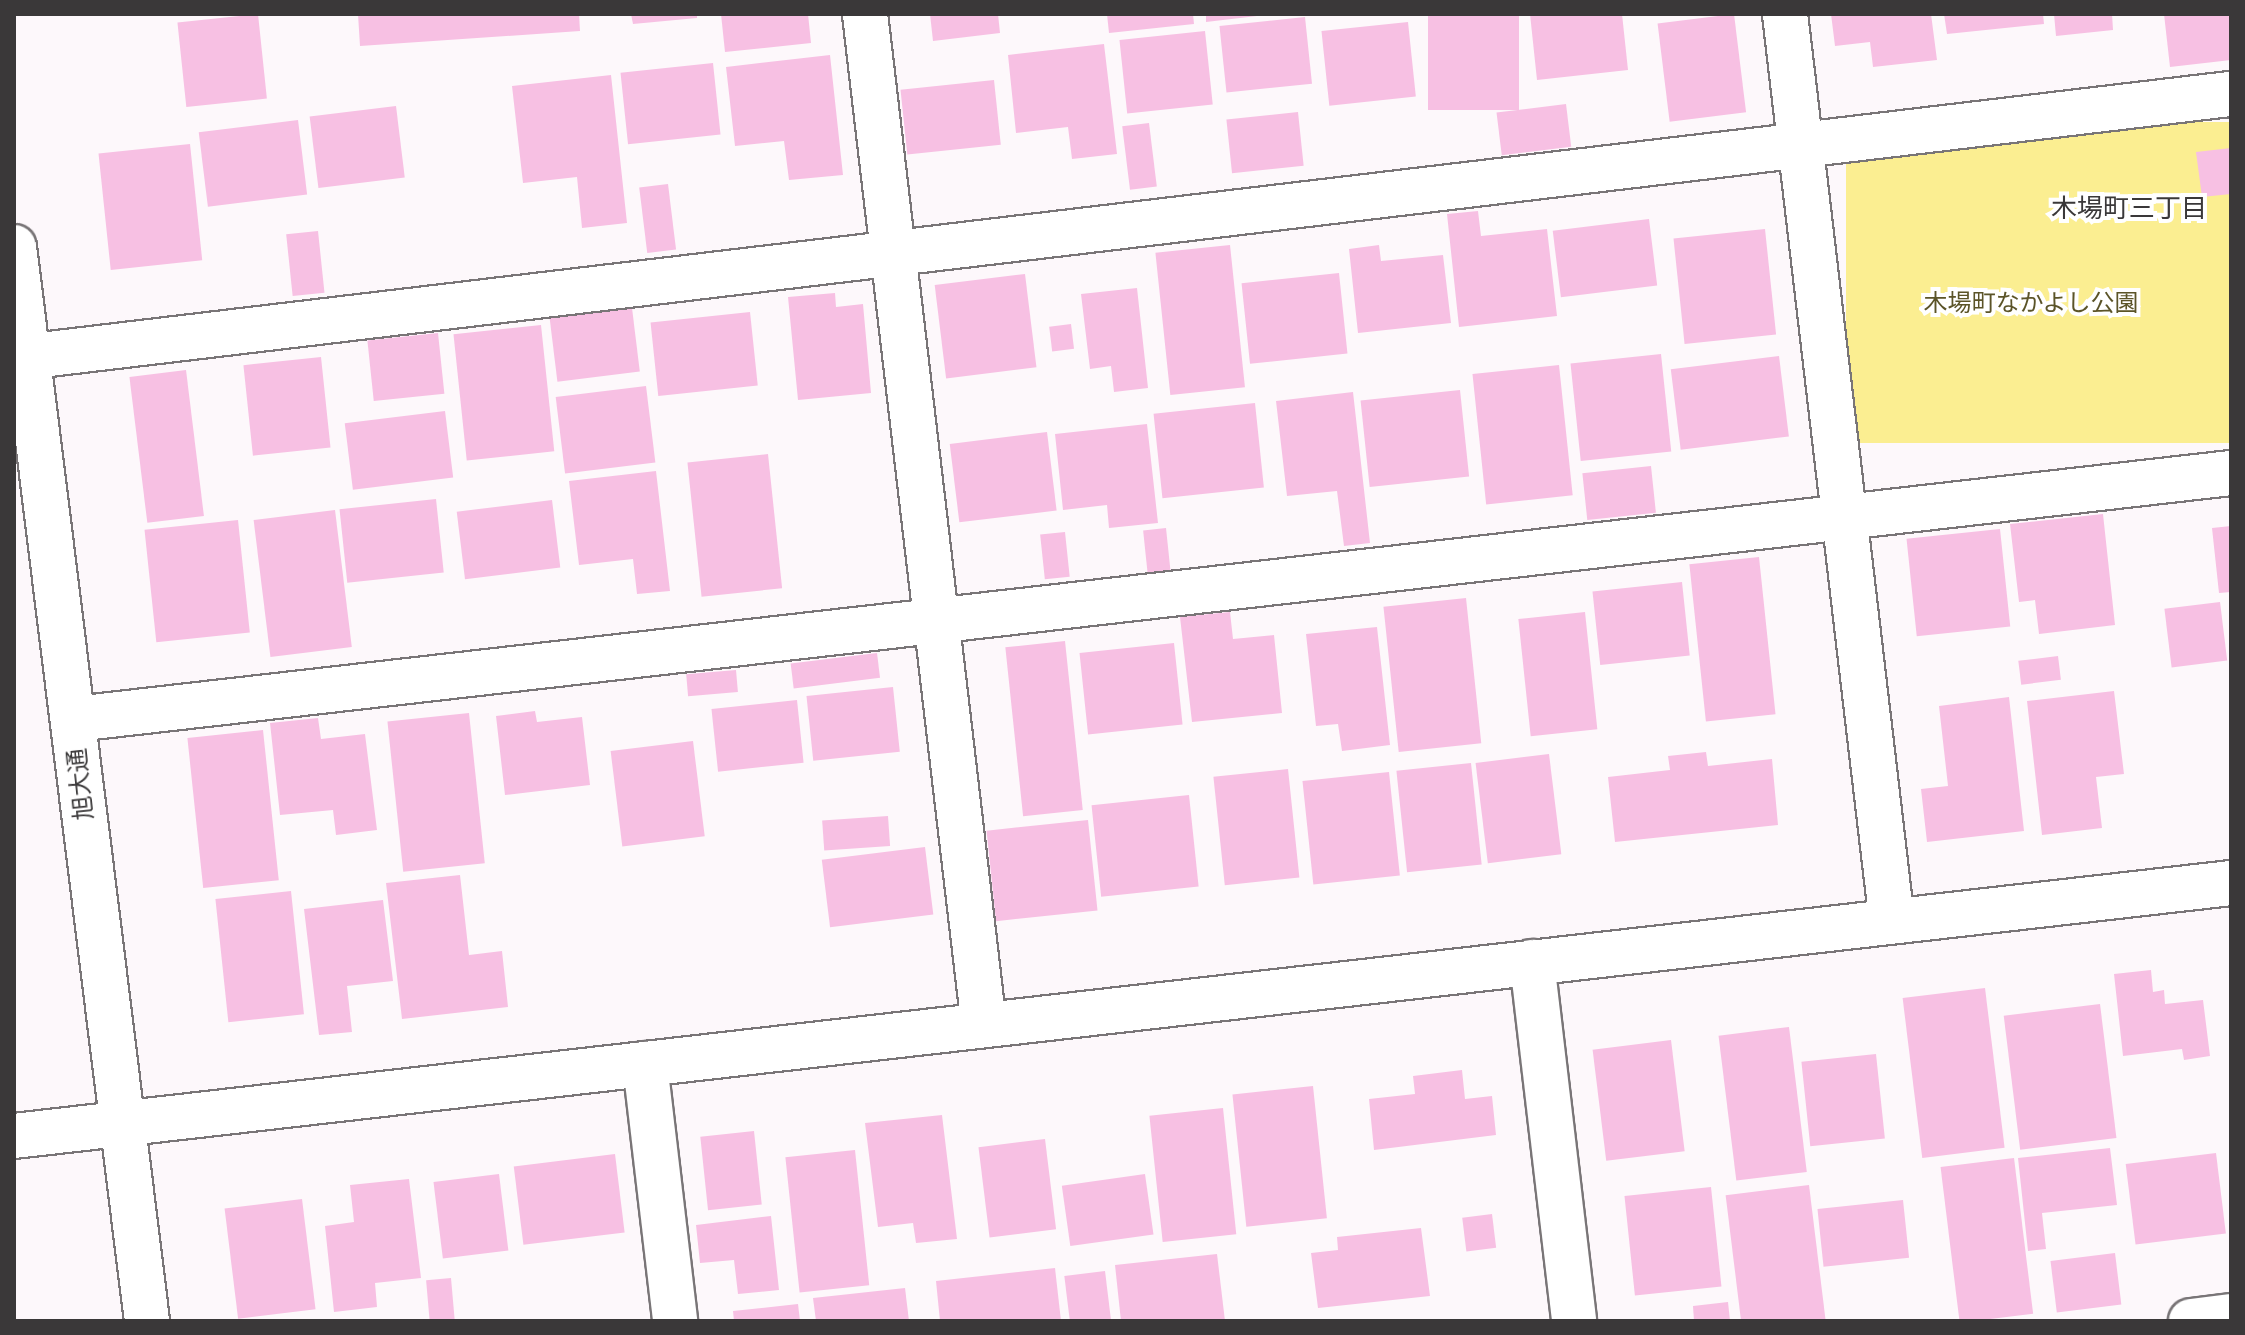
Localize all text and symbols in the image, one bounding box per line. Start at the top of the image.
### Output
district label: 木場町三丁目 [2051,194,2207,226]
park label: 木場町なかよし公園 [1923,291,2139,319]
street label: 旭大通 [64,747,100,821]

